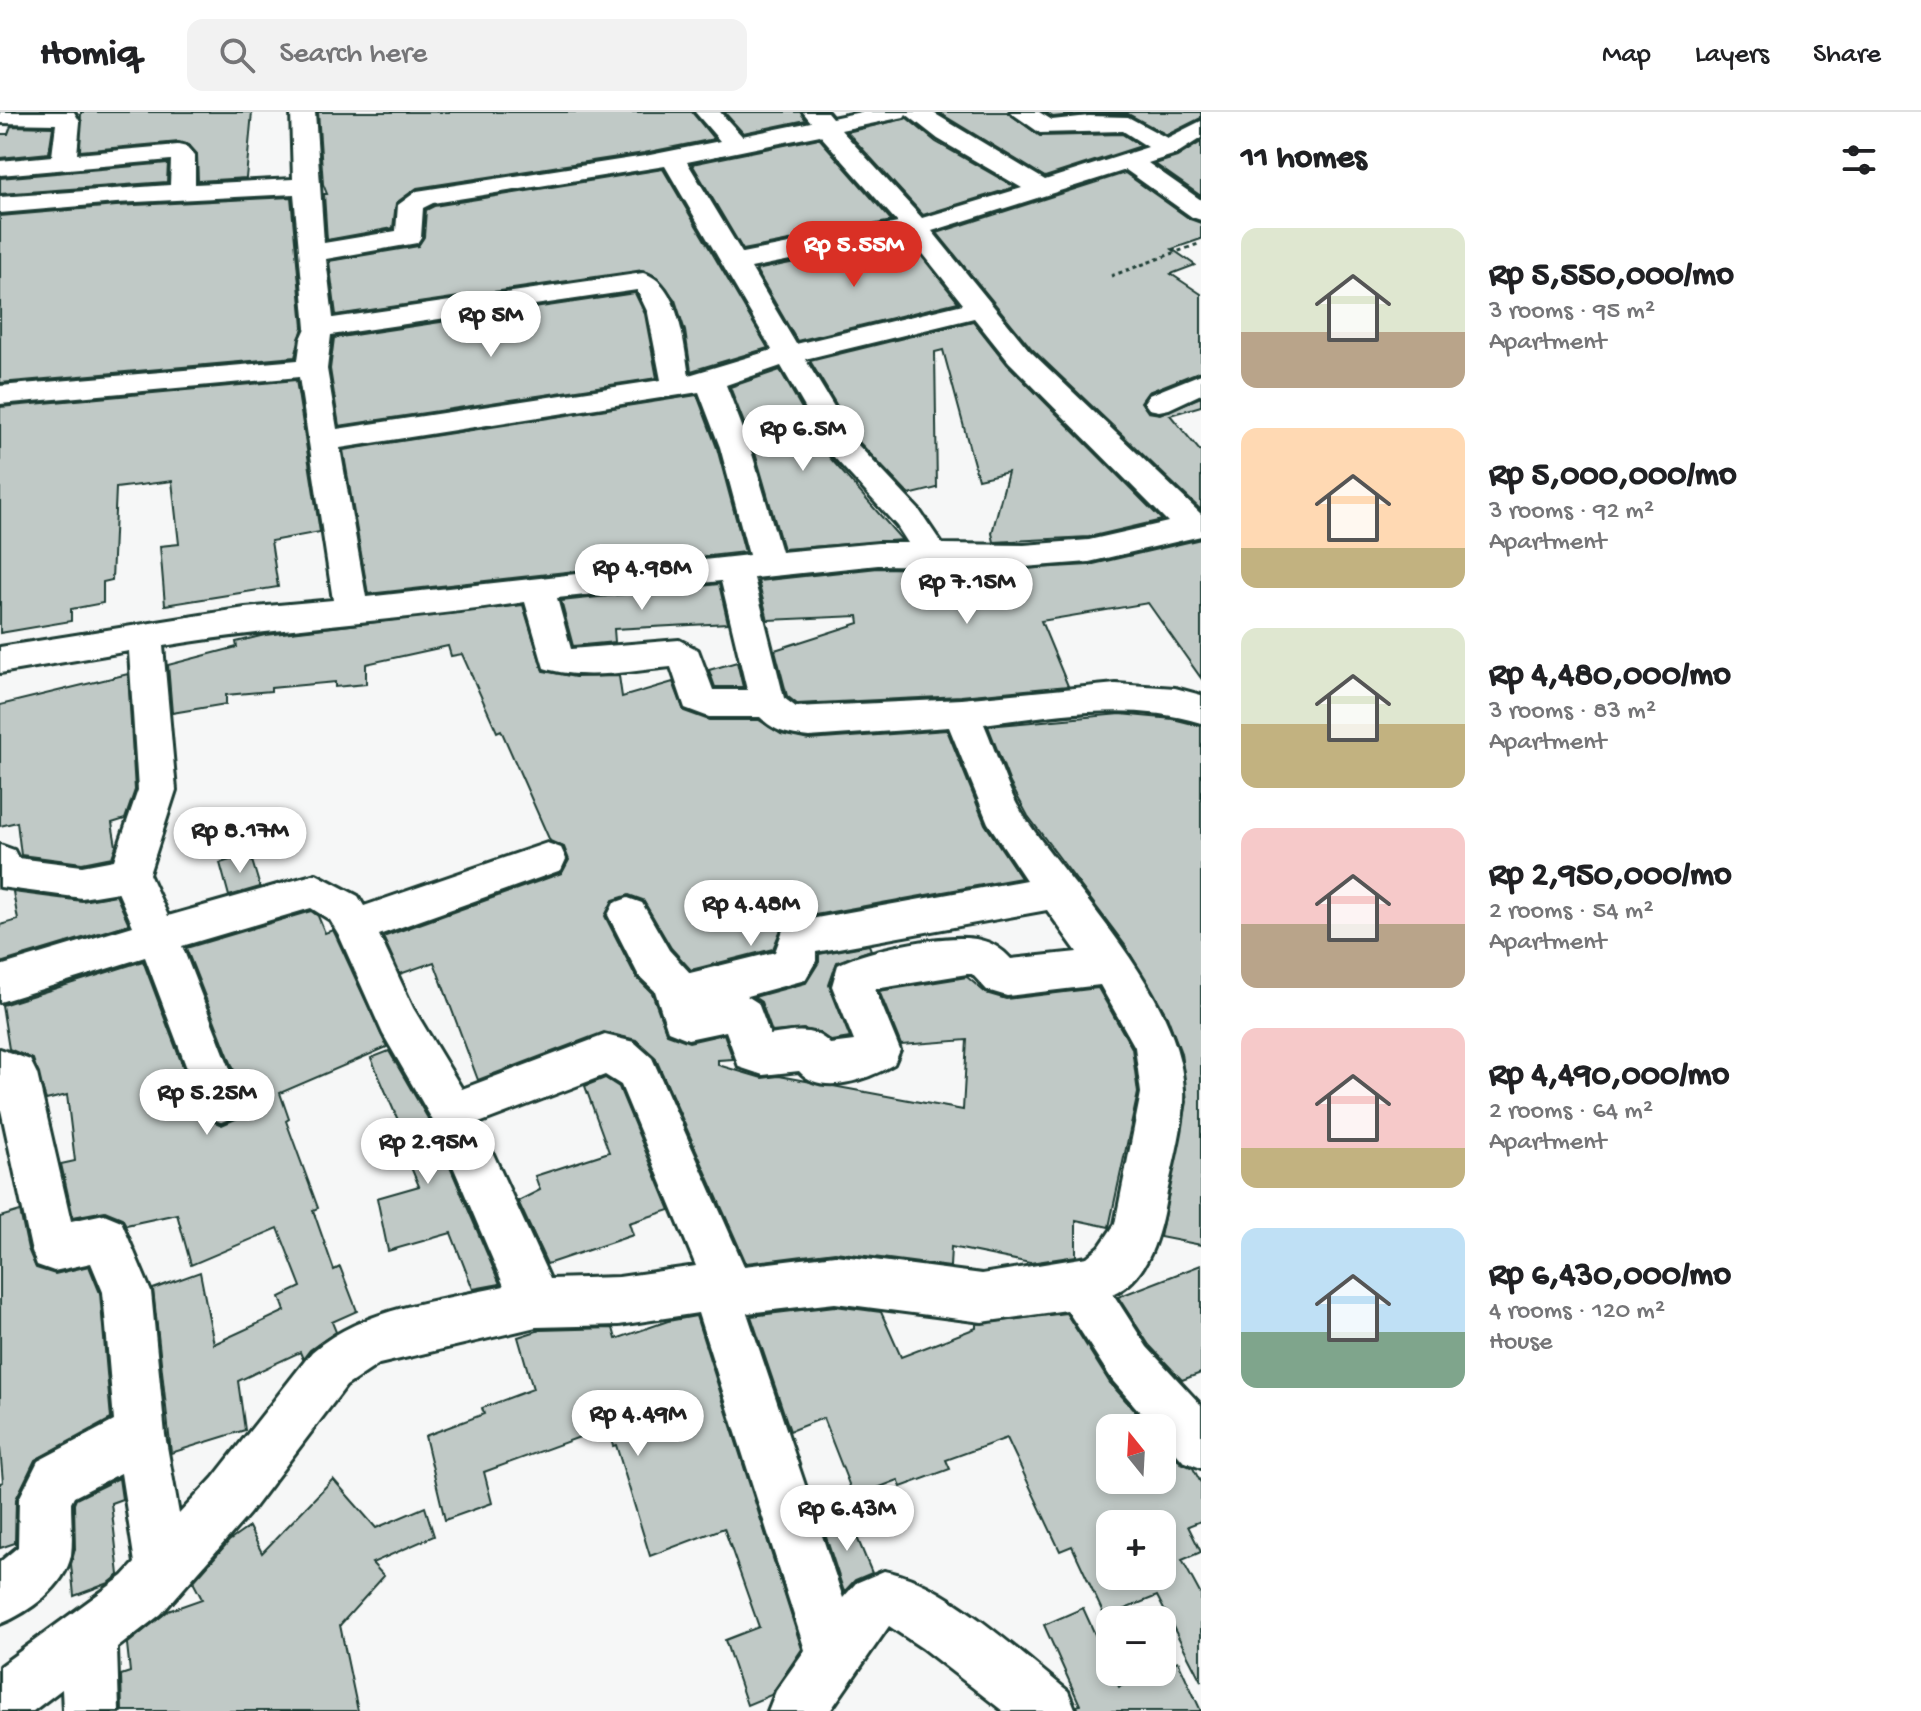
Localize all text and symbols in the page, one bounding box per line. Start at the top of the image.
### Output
search box [187,19,747,91]
text: Homiq [40,33,139,77]
icon: search [215,33,259,77]
text: Search here [279,38,427,73]
text: Map [1602,39,1651,72]
text: Layers [1695,39,1769,72]
text: Share [1813,39,1881,72]
icon: filters [1837,138,1881,182]
text: 11 homes [1241,140,1367,180]
pin: Rp 5.55M [771,221,937,289]
text: Rp 5.55M [804,231,904,262]
text: Rp 5,550,000/mo [1489,257,1734,297]
icon: home [1305,260,1401,356]
pin: Rp 5M [435,291,547,359]
text: 3 rooms · 95 m² [1489,297,1655,328]
text: Rp 5M [459,301,523,332]
text: Apartment [1489,328,1606,359]
pin: Rp 6.5M [729,405,877,473]
text: Rp 6.5M [760,415,846,446]
text: Rp 5,000,000/mo [1489,457,1737,497]
icon: home [1305,460,1401,556]
text: 3 rooms · 92 m² [1489,497,1654,528]
text: Apartment [1489,528,1606,559]
pin: Rp 4.98M [559,544,725,612]
text: Rp 4.98M [593,554,691,585]
pin: Rp 7.15M [884,558,1050,626]
text: Rp 7.15M [919,568,1015,599]
text: Rp 4,480,000/mo [1489,657,1731,697]
icon: home [1305,660,1401,756]
text: 3 rooms · 83 m² [1489,697,1656,728]
text: Apartment [1489,728,1606,759]
pin: Rp 8.17M [157,807,323,875]
text: Rp 8.17M [191,817,289,848]
text: Rp 2,950,000/mo [1489,857,1732,897]
icon: home [1305,860,1401,956]
pin: Rp 4.48M [668,880,834,948]
text: Rp 4.48M [702,890,800,921]
text: 2 rooms · 54 m² [1489,897,1654,928]
text: Apartment [1489,928,1606,959]
text: Rp 4,490,000/mo [1489,1057,1729,1097]
icon: home [1305,1060,1401,1156]
pin: Rp 5.25M [124,1069,290,1137]
text: Rp 5.25M [158,1079,256,1110]
text: 2 rooms · 64 m² [1489,1097,1653,1128]
pin: Rp 2.95M [345,1118,511,1186]
text: Rp 2.95M [379,1128,477,1159]
text: Apartment [1489,1128,1606,1159]
text: Rp 6,430,000/mo [1489,1257,1731,1297]
icon: home [1305,1260,1401,1356]
text: 4 rooms · 120 m² [1489,1297,1665,1328]
text: House [1489,1328,1553,1359]
pin: Rp 4.49M [555,1390,721,1458]
text: Rp 4.49M [590,1400,686,1431]
north arrow [1096,1414,1176,1494]
map controls [1096,1414,1176,1686]
pin: Rp 6.43M [764,1485,930,1553]
text: Rp 6.43M [798,1495,896,1526]
button: + [1096,1510,1176,1590]
button: − [1096,1606,1176,1686]

